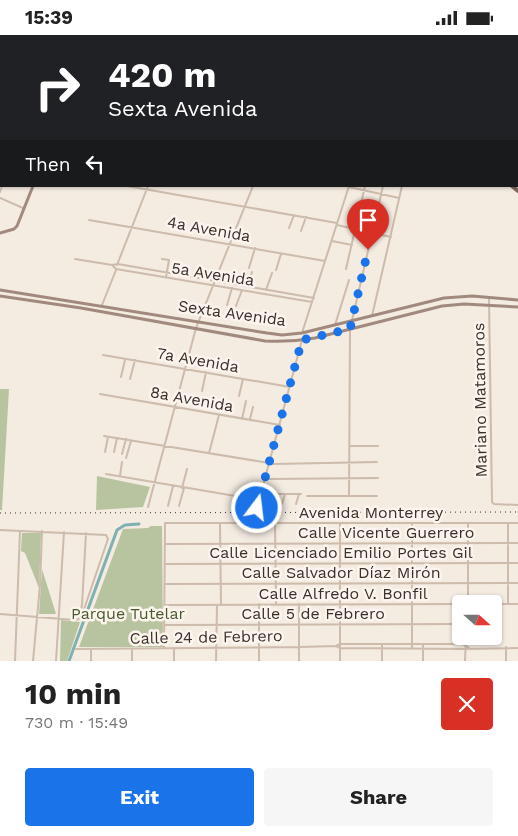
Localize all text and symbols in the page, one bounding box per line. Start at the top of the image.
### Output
text: 15:39 [25,6,73,29]
text: 420 m [108,54,217,96]
icon: right [25,55,90,120]
text: Sexta Avenida [108,96,258,121]
icon: left [81,150,109,178]
text: Then [25,153,71,176]
pin [347,199,389,250]
icon: arrive [354,206,382,234]
street label: 4a Avenida [166,212,252,246]
street label: 5a Avenida [170,258,256,290]
street label: Sexta Avenida [177,296,287,330]
street label: Mariano Matamoros [469,323,491,477]
street label: 7a Avenida [156,343,240,377]
street label: 8a Avenida [149,382,235,416]
position arrow [230,481,282,533]
street label: Avenida Monterrey [299,503,444,522]
street label: Calle Vicente Guerrero [298,523,474,542]
street label: Calle Licenciado Emilio Portes Gil [209,543,473,562]
street label: Calle Salvador Díaz Mirón [241,563,441,582]
street label: Calle Alfredo V. Bonfil [258,584,428,603]
north arrow [452,595,502,645]
map controls [452,595,502,645]
park label: Parque Tutelar [71,604,186,623]
street label: Calle 5 de Febrero [241,604,385,623]
street label: Calle 24 de Febrero [129,626,283,648]
text: 10 min [25,676,121,711]
button: close [441,678,493,730]
text: 730 m · 15:49 [25,713,128,732]
button: Exit [25,768,254,826]
button: Share [264,768,493,826]

